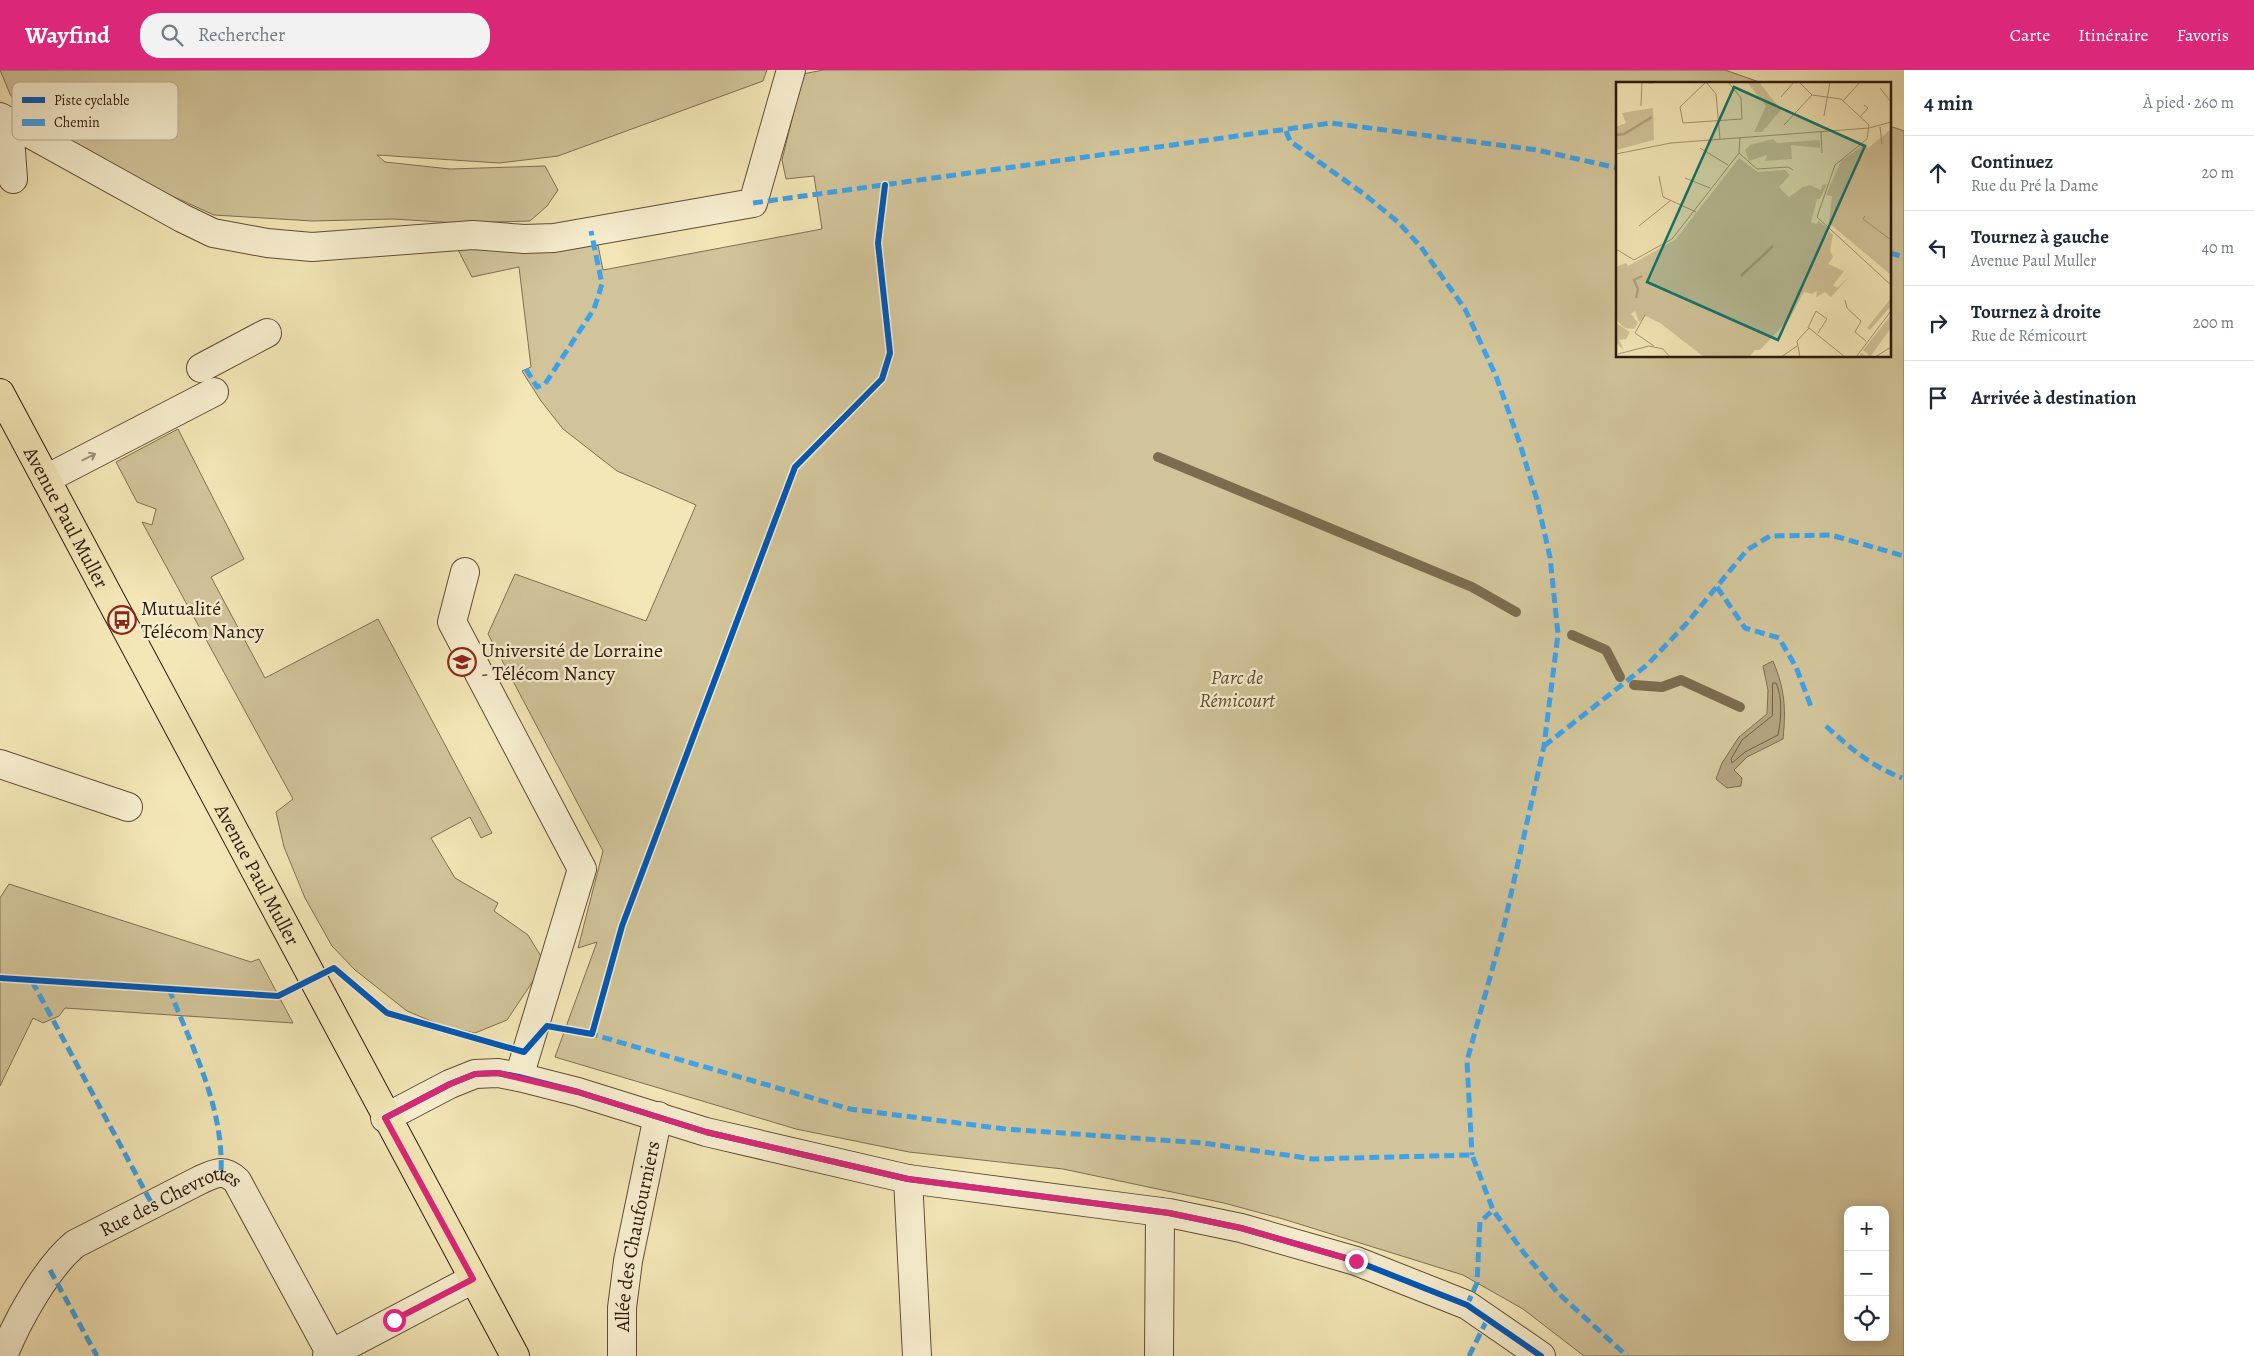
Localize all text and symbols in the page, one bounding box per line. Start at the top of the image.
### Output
search box [140,13,490,58]
text: Wayfind [25,19,110,51]
icon: search [158,21,186,49]
text: Rechercher [198,22,285,48]
text: Carte [2010,23,2050,47]
text: Itinéraire [2078,23,2149,47]
text: Favoris [2177,23,2229,47]
legend [12,82,178,140]
inset map [1616,82,1892,358]
text: 4 min [1924,89,1973,117]
text: Piste cyclable [54,91,129,110]
text: À pied · 260 m [2143,92,2234,114]
text: Chemin [54,113,100,132]
text: Continuez [1971,149,2053,175]
icon: ahead [1924,159,1952,187]
text: 20 m [2201,162,2234,184]
text: Rue du Pré la Dame [1971,175,2098,197]
text: Tournez à gauche [1971,224,2109,250]
icon: left [1924,234,1952,262]
text: 40 m [2202,237,2234,259]
text: Avenue Paul Muller [1971,250,2097,272]
text: Tournez à droite [1971,299,2101,325]
icon: right [1924,309,1952,337]
text: 200 m [2193,312,2234,334]
text: Rue de Rémicourt [1971,325,2087,347]
icon: arrive [1924,384,1952,412]
text: Arrivée à destination [1971,385,2136,411]
street label: Avenue Paul Muller [17,441,116,593]
one-way arrow [81,452,96,461]
place label: Mutualité Télécom Nancy [141,595,265,645]
bus stop icon: Mutualité Télécom Nancy [107,605,137,635]
place label: Université de Lorraine - Télécom Nancy [481,637,663,687]
school or university icon: Université de Lorraine - Télécom Nancy [447,647,477,677]
park label: Parc de Rémicourt [1199,664,1276,714]
street label: Avenue Paul Muller [208,798,307,950]
street label: Allée des Chaufourniers [608,1138,666,1333]
street label: Rue des Chevrottes [95,1159,249,1243]
map controls [1844,1206,1889,1341]
button: + [1844,1206,1889,1251]
route end [1345,1250,1368,1273]
button: − [1844,1251,1889,1296]
button: locate [1844,1296,1889,1341]
route start [383,1309,406,1332]

